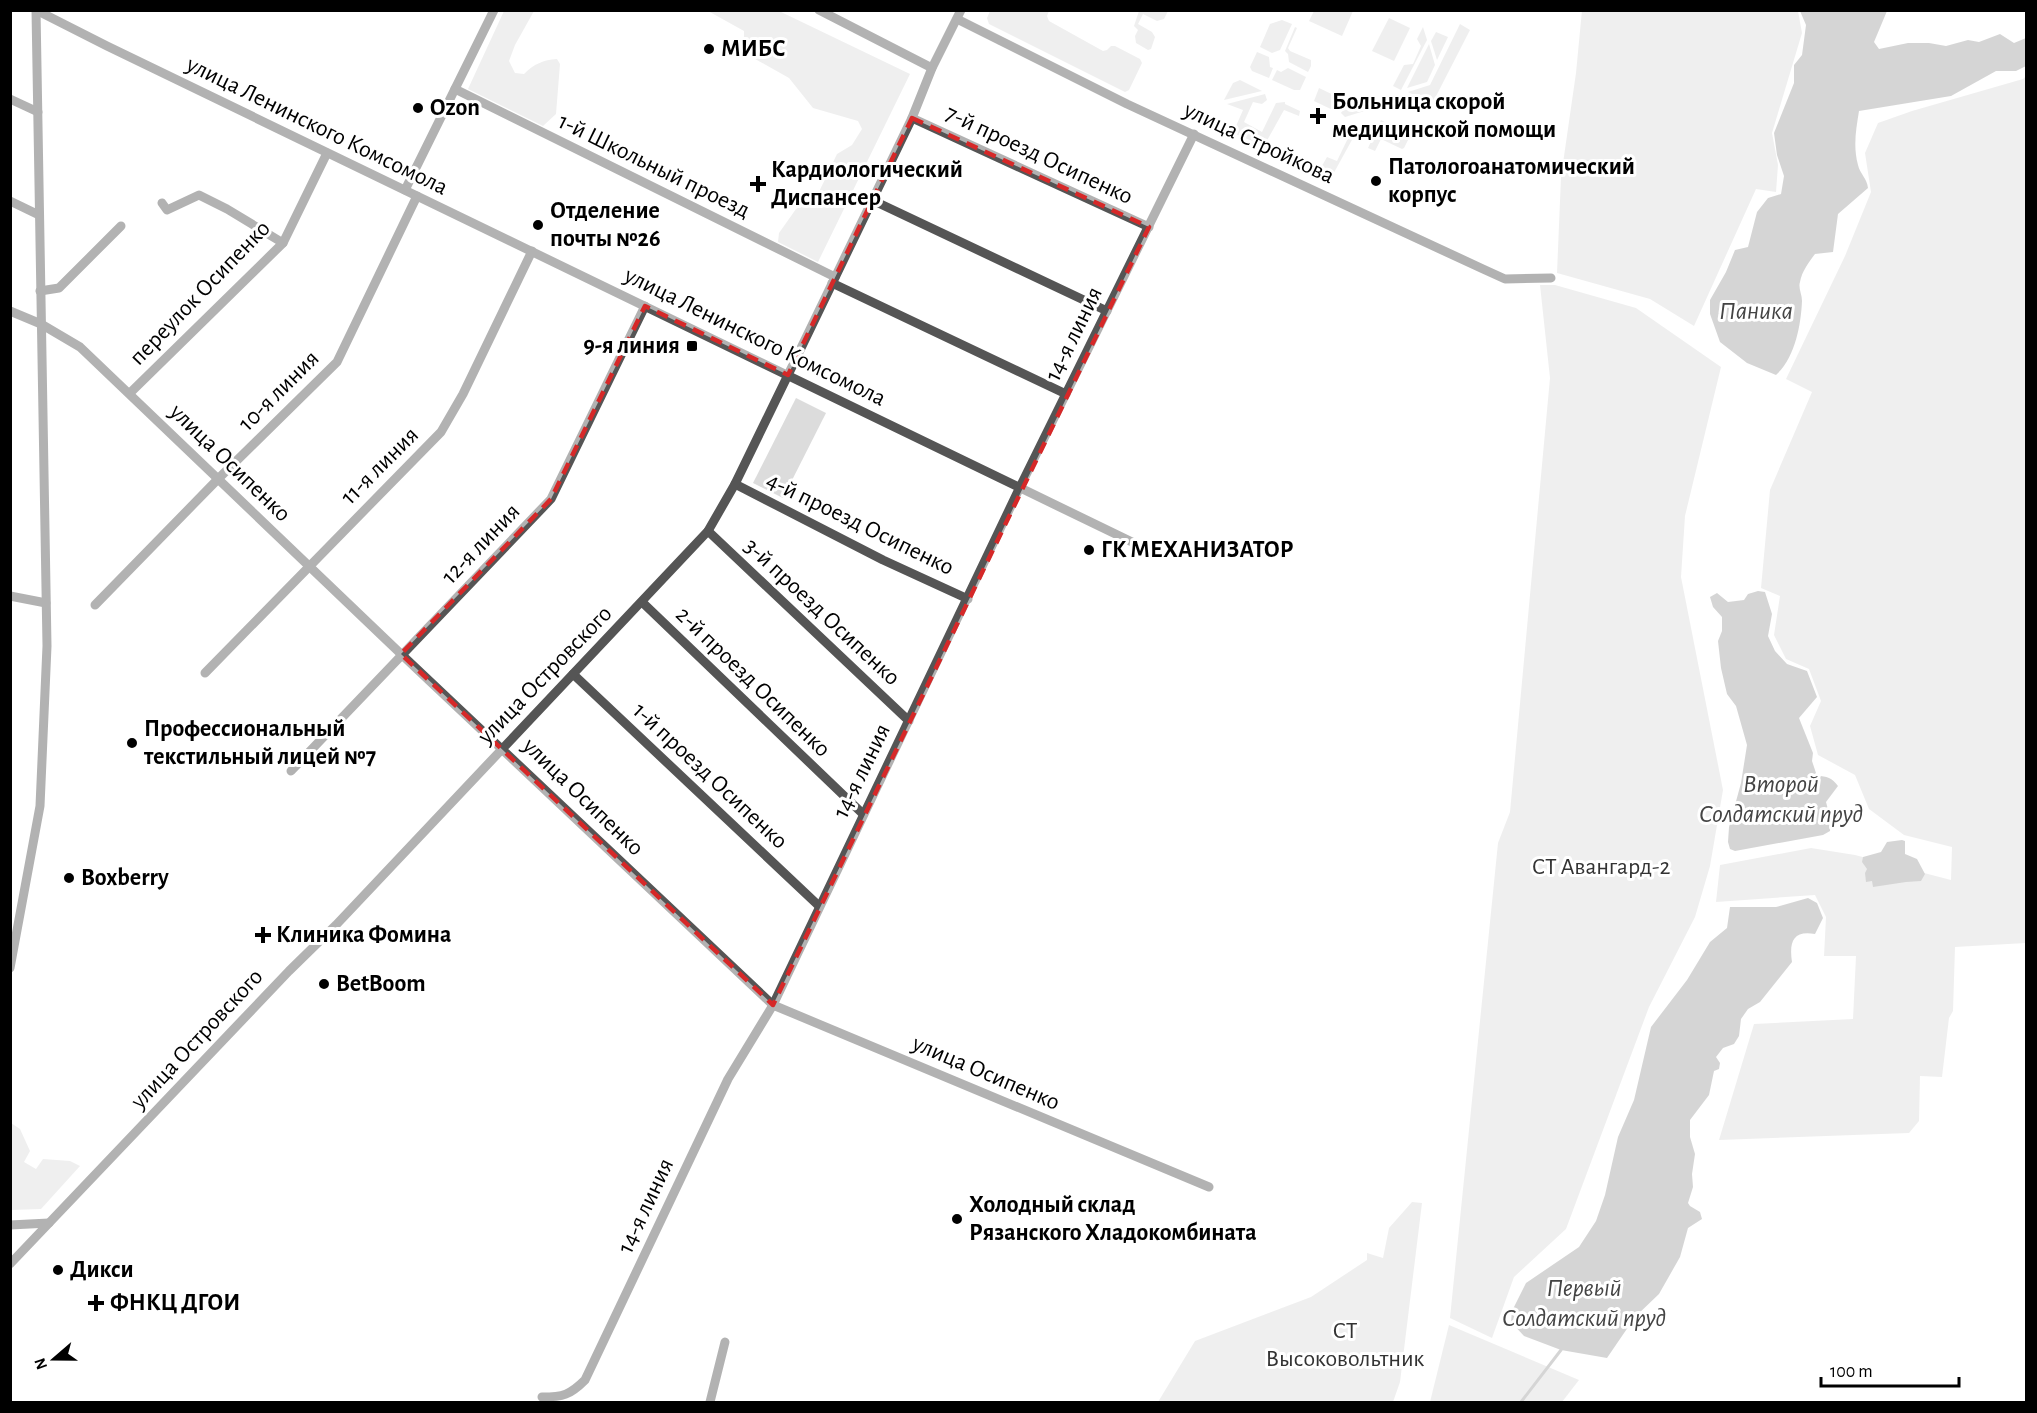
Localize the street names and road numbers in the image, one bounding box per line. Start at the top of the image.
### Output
street label: улица Ленинского Комсомола [182,52,452,200]
street label: улица Стройкова [1179,97,1338,188]
street label: 7-й проезд Осипенко [942,101,1136,209]
street label: 1-й Школьный проезд [554,109,754,223]
street label: переулок Осипенко [125,216,275,370]
street label: улица Ленинского Комсомола [620,263,890,411]
street label: 14-я линия [1041,283,1107,385]
street label: 10-я линия [234,346,324,436]
street label: улица Осипенко [164,399,295,526]
street label: 11-я линия [337,423,423,509]
street label: 4-й проезд Осипенко [763,468,957,580]
street label: 12-я линия [437,499,525,589]
street label: 3-й проезд Осипенко [739,534,905,690]
street label: улица Островского [473,601,617,749]
street label: 2-й проезд Осипенко [671,602,835,762]
street label: 1-й проезд Осипенко [628,698,792,854]
street label: 14-я линия [829,720,895,822]
street label: улица Осипенко [517,733,648,860]
street label: улица Островского [126,965,268,1114]
street label: улица Осипенко [908,1031,1063,1115]
street label: 14-я линия [614,1155,678,1257]

